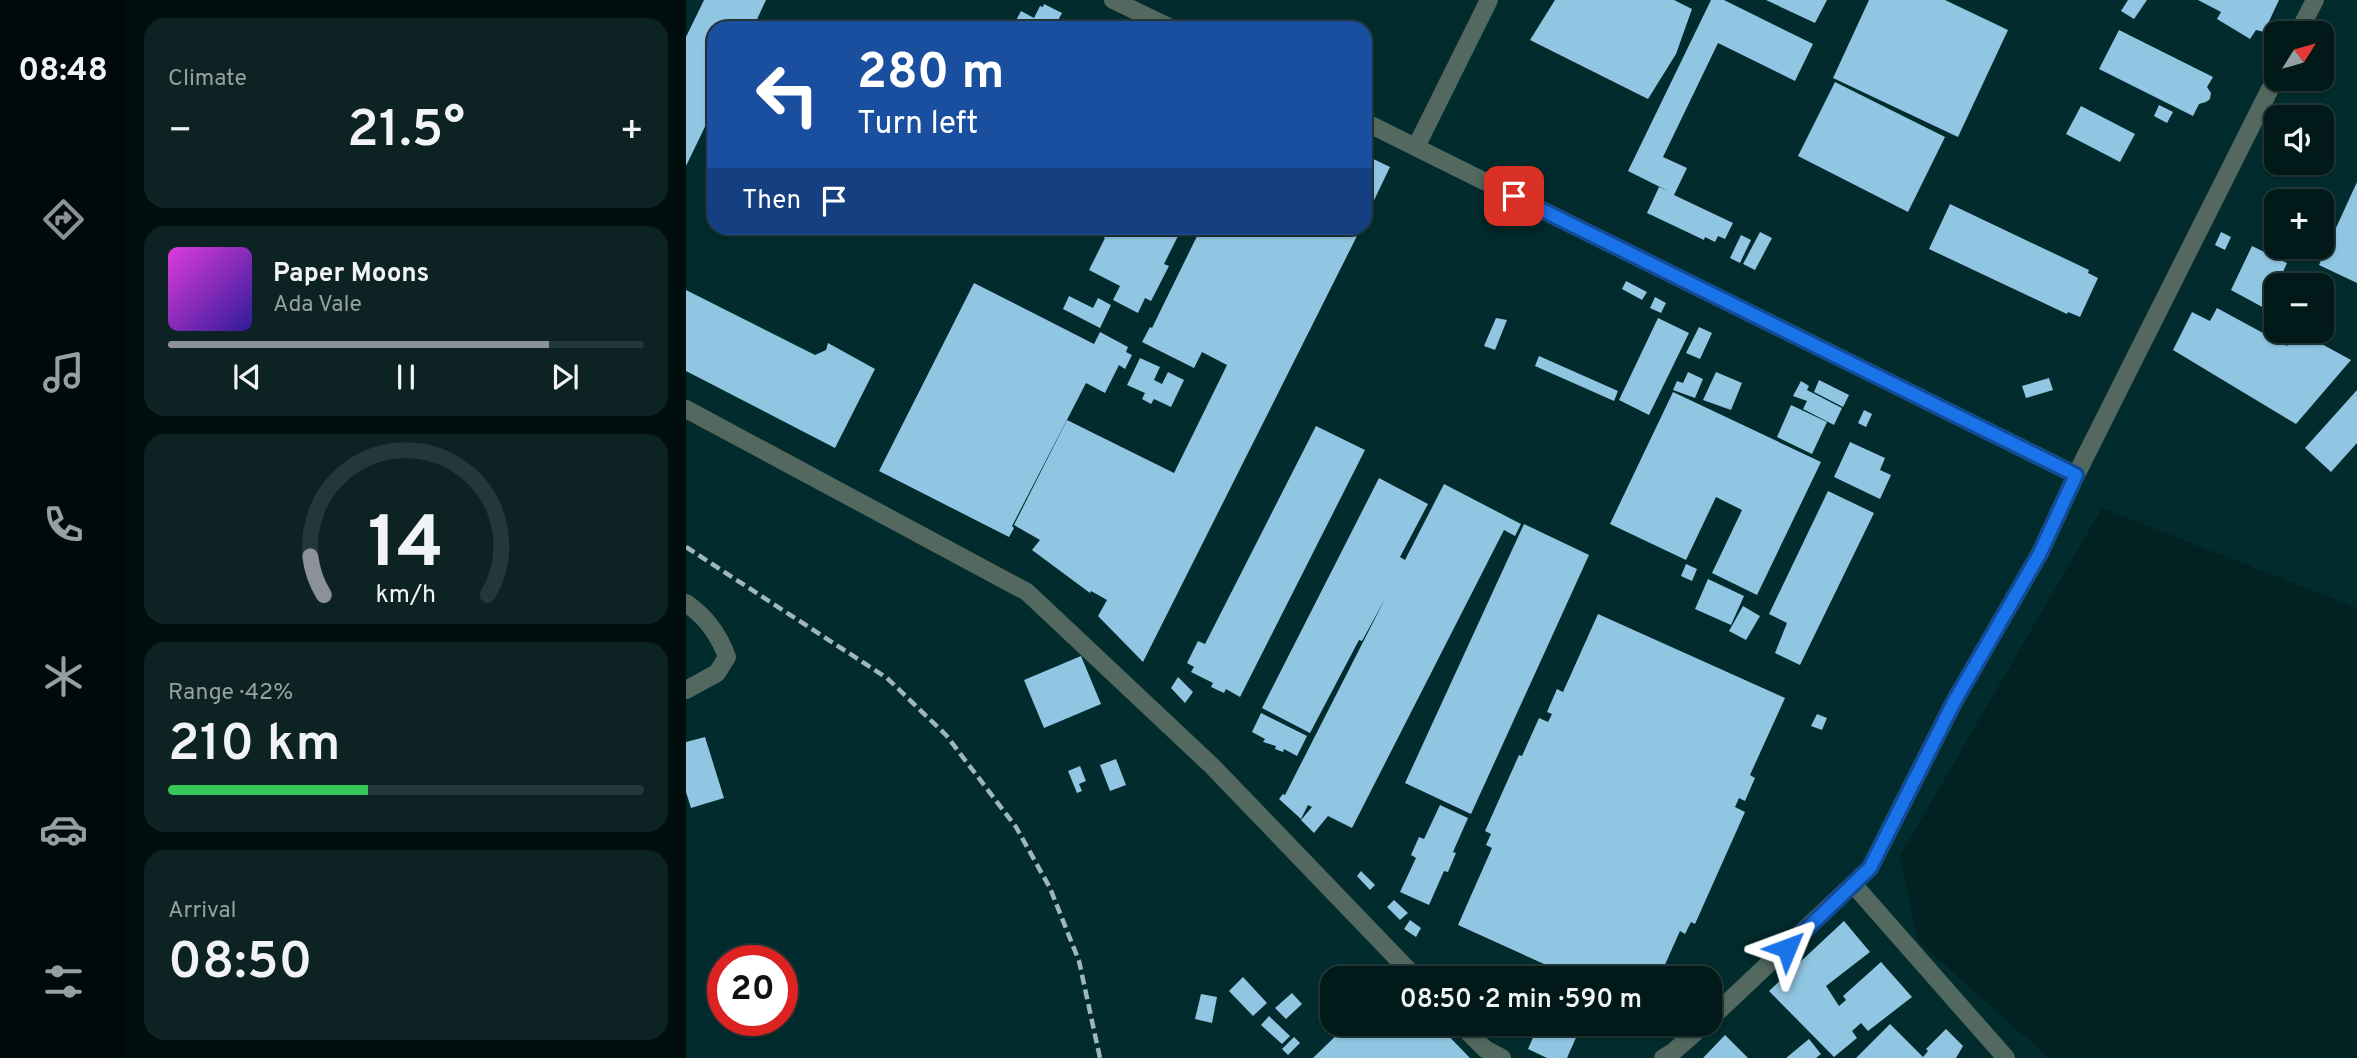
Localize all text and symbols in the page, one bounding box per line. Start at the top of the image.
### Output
north arrow [2264,21,2334,91]
map controls [2264,21,2334,343]
text: 280 m [857,44,1004,106]
icon: left [742,49,833,140]
text: 08:48 [18,52,108,92]
text: Climate [168,65,247,94]
text: 21.5° [347,99,465,165]
text: Turn left [857,105,978,145]
button: sound [2264,105,2334,175]
text: − [168,108,193,157]
text: + [619,108,644,157]
pin [1484,166,1544,226]
icon: arrive [1495,177,1533,215]
icon: arrive [815,182,853,220]
text: Then [742,185,801,218]
button: + [2264,189,2334,259]
icon: directions [39,195,88,244]
text: Paper Moons [273,258,429,291]
button: − [2264,273,2334,343]
text: Ada Vale [273,291,362,320]
icon: music [39,348,88,397]
icon: previous [228,358,266,396]
icon: pause [387,358,425,396]
icon: next [546,358,584,396]
icon: phone [39,500,88,549]
text: 14 [368,501,444,593]
text: km/h [376,580,436,612]
icon: climate [39,652,88,701]
text: Range · 42% [168,679,293,708]
text: 210 km [168,713,341,779]
icon: car [39,805,88,854]
text: Arrival [168,897,237,926]
position arrow [1750,911,1824,985]
text: 08:50 [168,931,312,997]
speed limit sign: 20 [707,945,798,1036]
icon: filters [39,957,88,1006]
text: 08:50 · 2 min · 590 m [1400,984,1642,1017]

